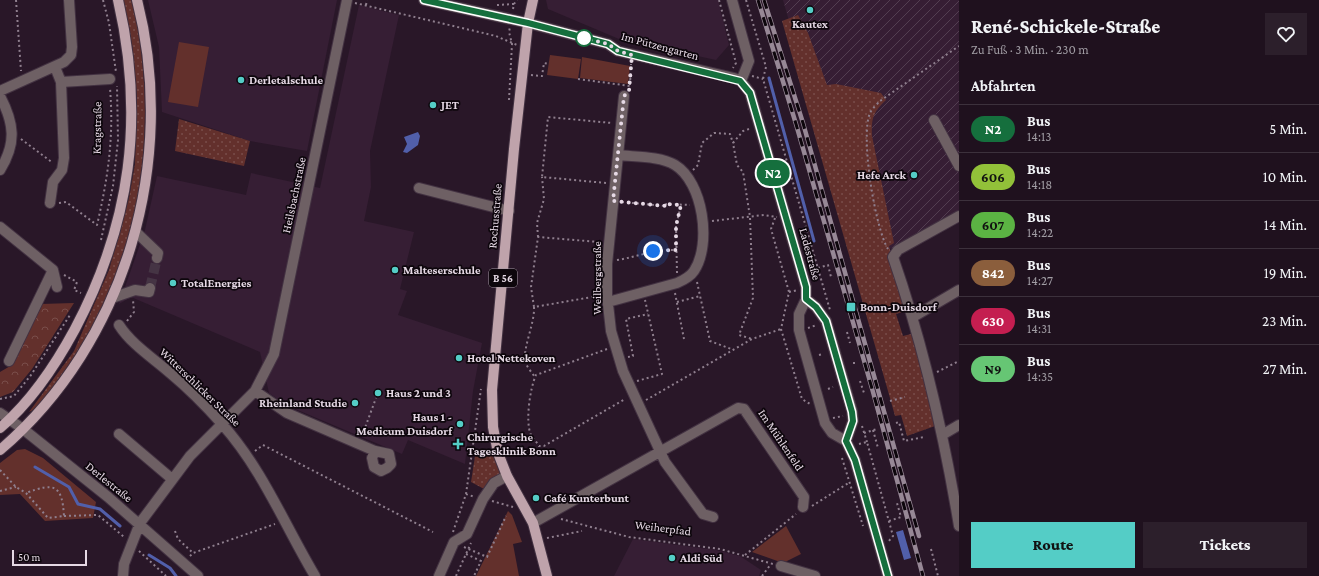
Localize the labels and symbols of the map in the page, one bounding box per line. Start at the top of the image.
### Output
marker: Kautex [805,5,815,15]
place label: Kautex [792,17,829,31]
unlabelled marker [575,29,593,47]
street label: Im Pützengarten [620,29,701,63]
place label: Derletalschule [249,73,324,87]
marker: Derletalschule [236,75,246,85]
place label: JET [439,98,459,112]
marker: JET [428,100,438,110]
street label: Kragstraße [90,102,104,154]
street label: Heilsbachstraße [279,156,309,234]
line badge: N2 [755,160,791,186]
place label: Hefe Arck [857,168,906,182]
marker: Hefe Arck [909,170,919,180]
street label: Rochusstraße [485,183,505,249]
street label: Ladestraße [796,226,824,282]
street label: Weilbergstraße [590,241,604,315]
your location [643,241,663,261]
place label: Malteserschule [403,263,481,277]
marker: Malteserschule [390,265,400,275]
road number: B 56 [489,269,517,287]
place label: TotalEnergies [181,276,252,290]
marker: TotalEnergies [168,278,178,288]
place label: Bonn-Duisdorf [860,300,938,314]
marker: Bonn-Duisdorf [845,301,857,313]
street label: Witterschlicker Straße [157,345,243,429]
place label: Hotel Nettekoven [467,351,556,365]
marker: Hotel Nettekoven [454,353,464,363]
place label: Haus 2 und 3 [386,386,451,400]
marker: Haus 2 und 3 [373,388,383,398]
place label: Rheinland Studie [259,396,347,410]
marker: Rheinland Studie [350,398,360,408]
street label: Im Mühlenfeld [755,406,807,474]
place label: Haus 1 - Medicum Duisdorf [356,410,453,438]
marker: Haus 1 - Medicum Duisdorf [455,419,465,429]
place label: Chirurgische Tagesklinik Bonn [467,430,556,458]
marker: Chirurgische Tagesklinik Bonn [452,438,464,450]
street label: Derlestraße [83,459,135,505]
place label: Café Kunterbunt [544,491,630,505]
marker: Café Kunterbunt [531,493,541,503]
street label: Weiherpfad [634,518,693,538]
scale bar [12,548,87,567]
place label: Aldi Süd [679,551,723,565]
marker: Aldi Süd [667,553,677,563]

